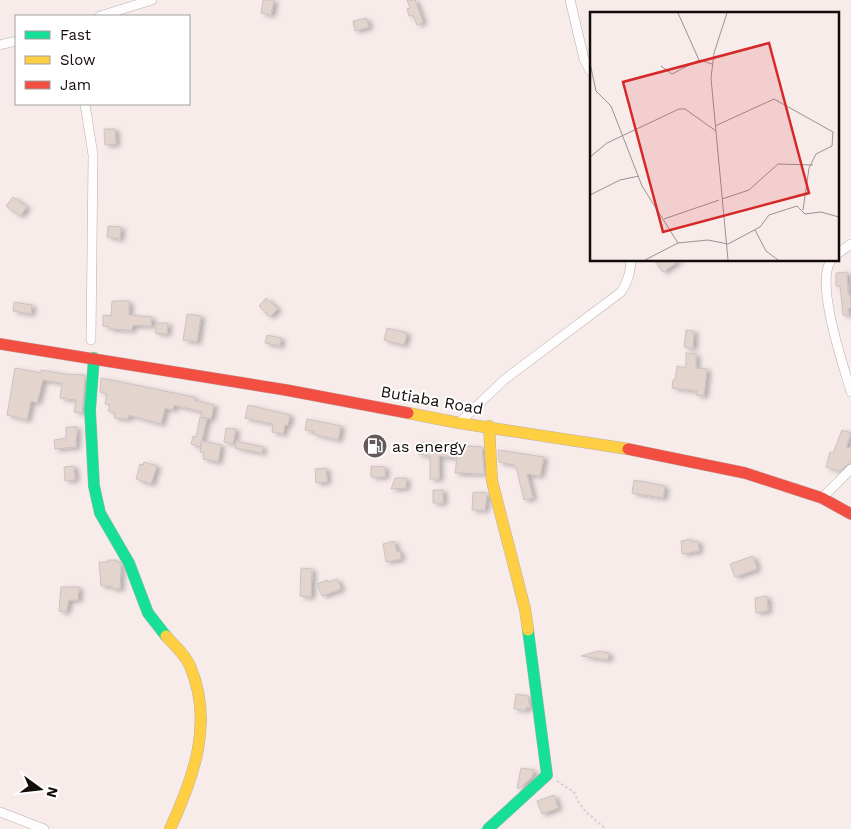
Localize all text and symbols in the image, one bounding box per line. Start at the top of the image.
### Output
inset map [590,12,838,261]
legend [15,15,190,105]
text: Fast [60,26,92,44]
text: Slow [60,51,96,69]
text: Jam [60,76,91,94]
street label: Butiaba Road [379,382,485,418]
fuel station icon: as energy [362,433,388,459]
place label: as energy [392,437,467,456]
north arrow [15,764,65,814]
text: N [43,785,62,799]

